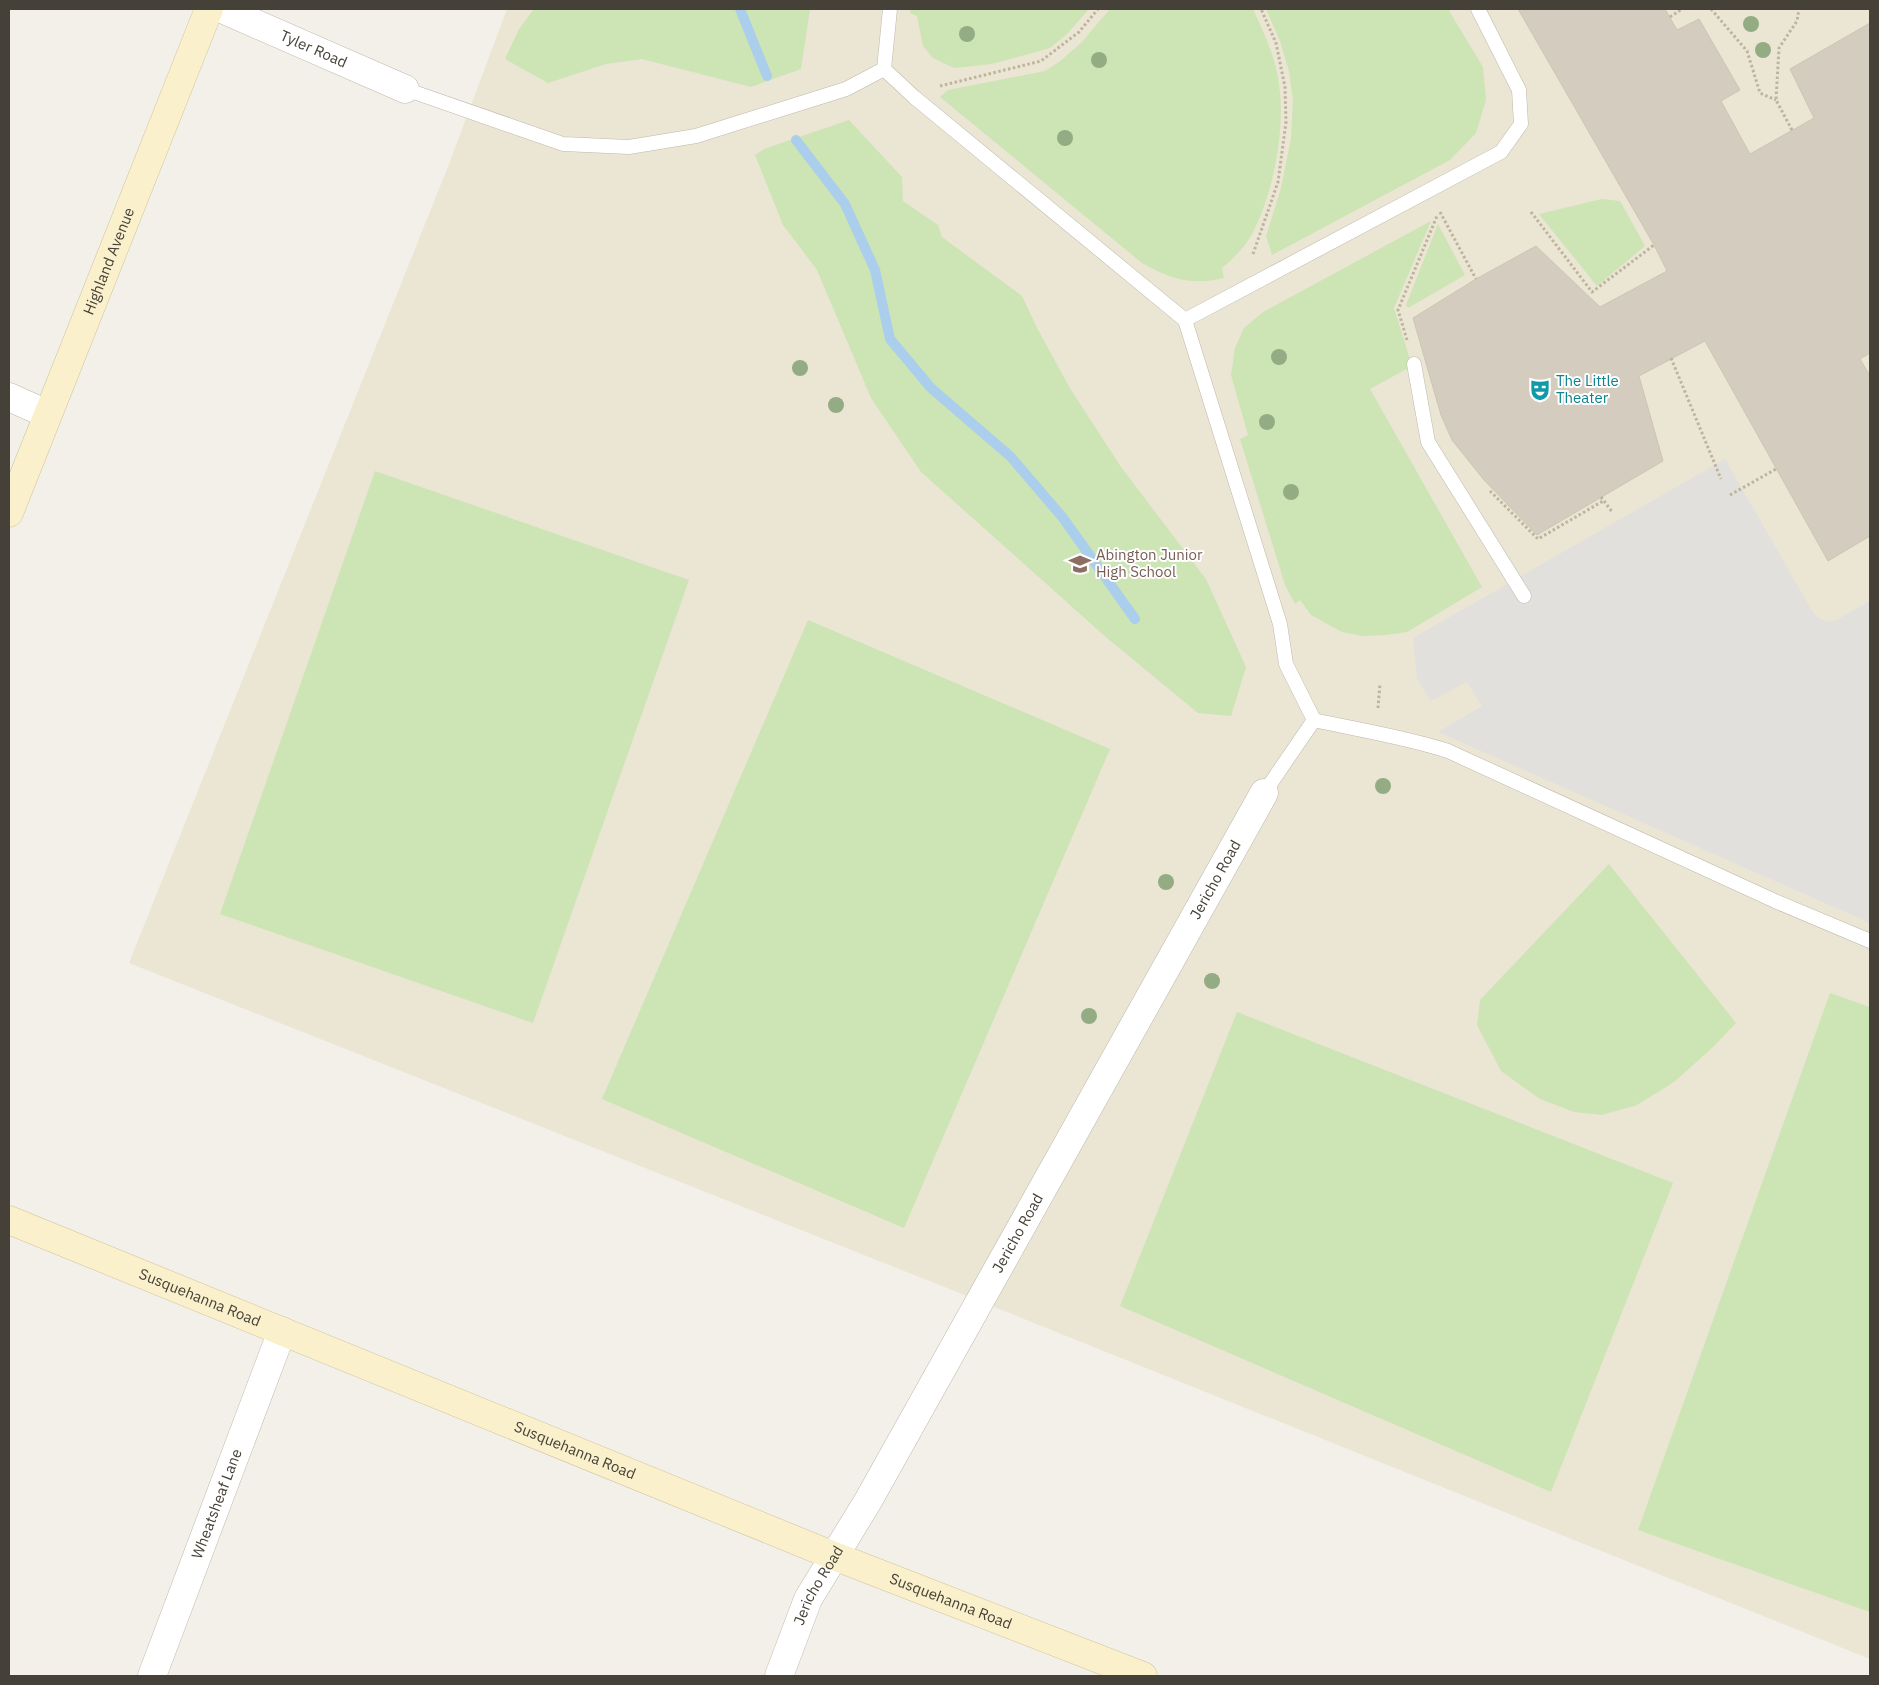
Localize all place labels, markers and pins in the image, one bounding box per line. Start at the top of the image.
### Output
place label: The Little Theater [1556,371,1619,407]
theatre icon: The Little Theater [1527,377,1553,403]
place label: Abington Junior High School [1096,545,1203,581]
school or university icon: Abington Junior High School [1067,551,1093,577]

